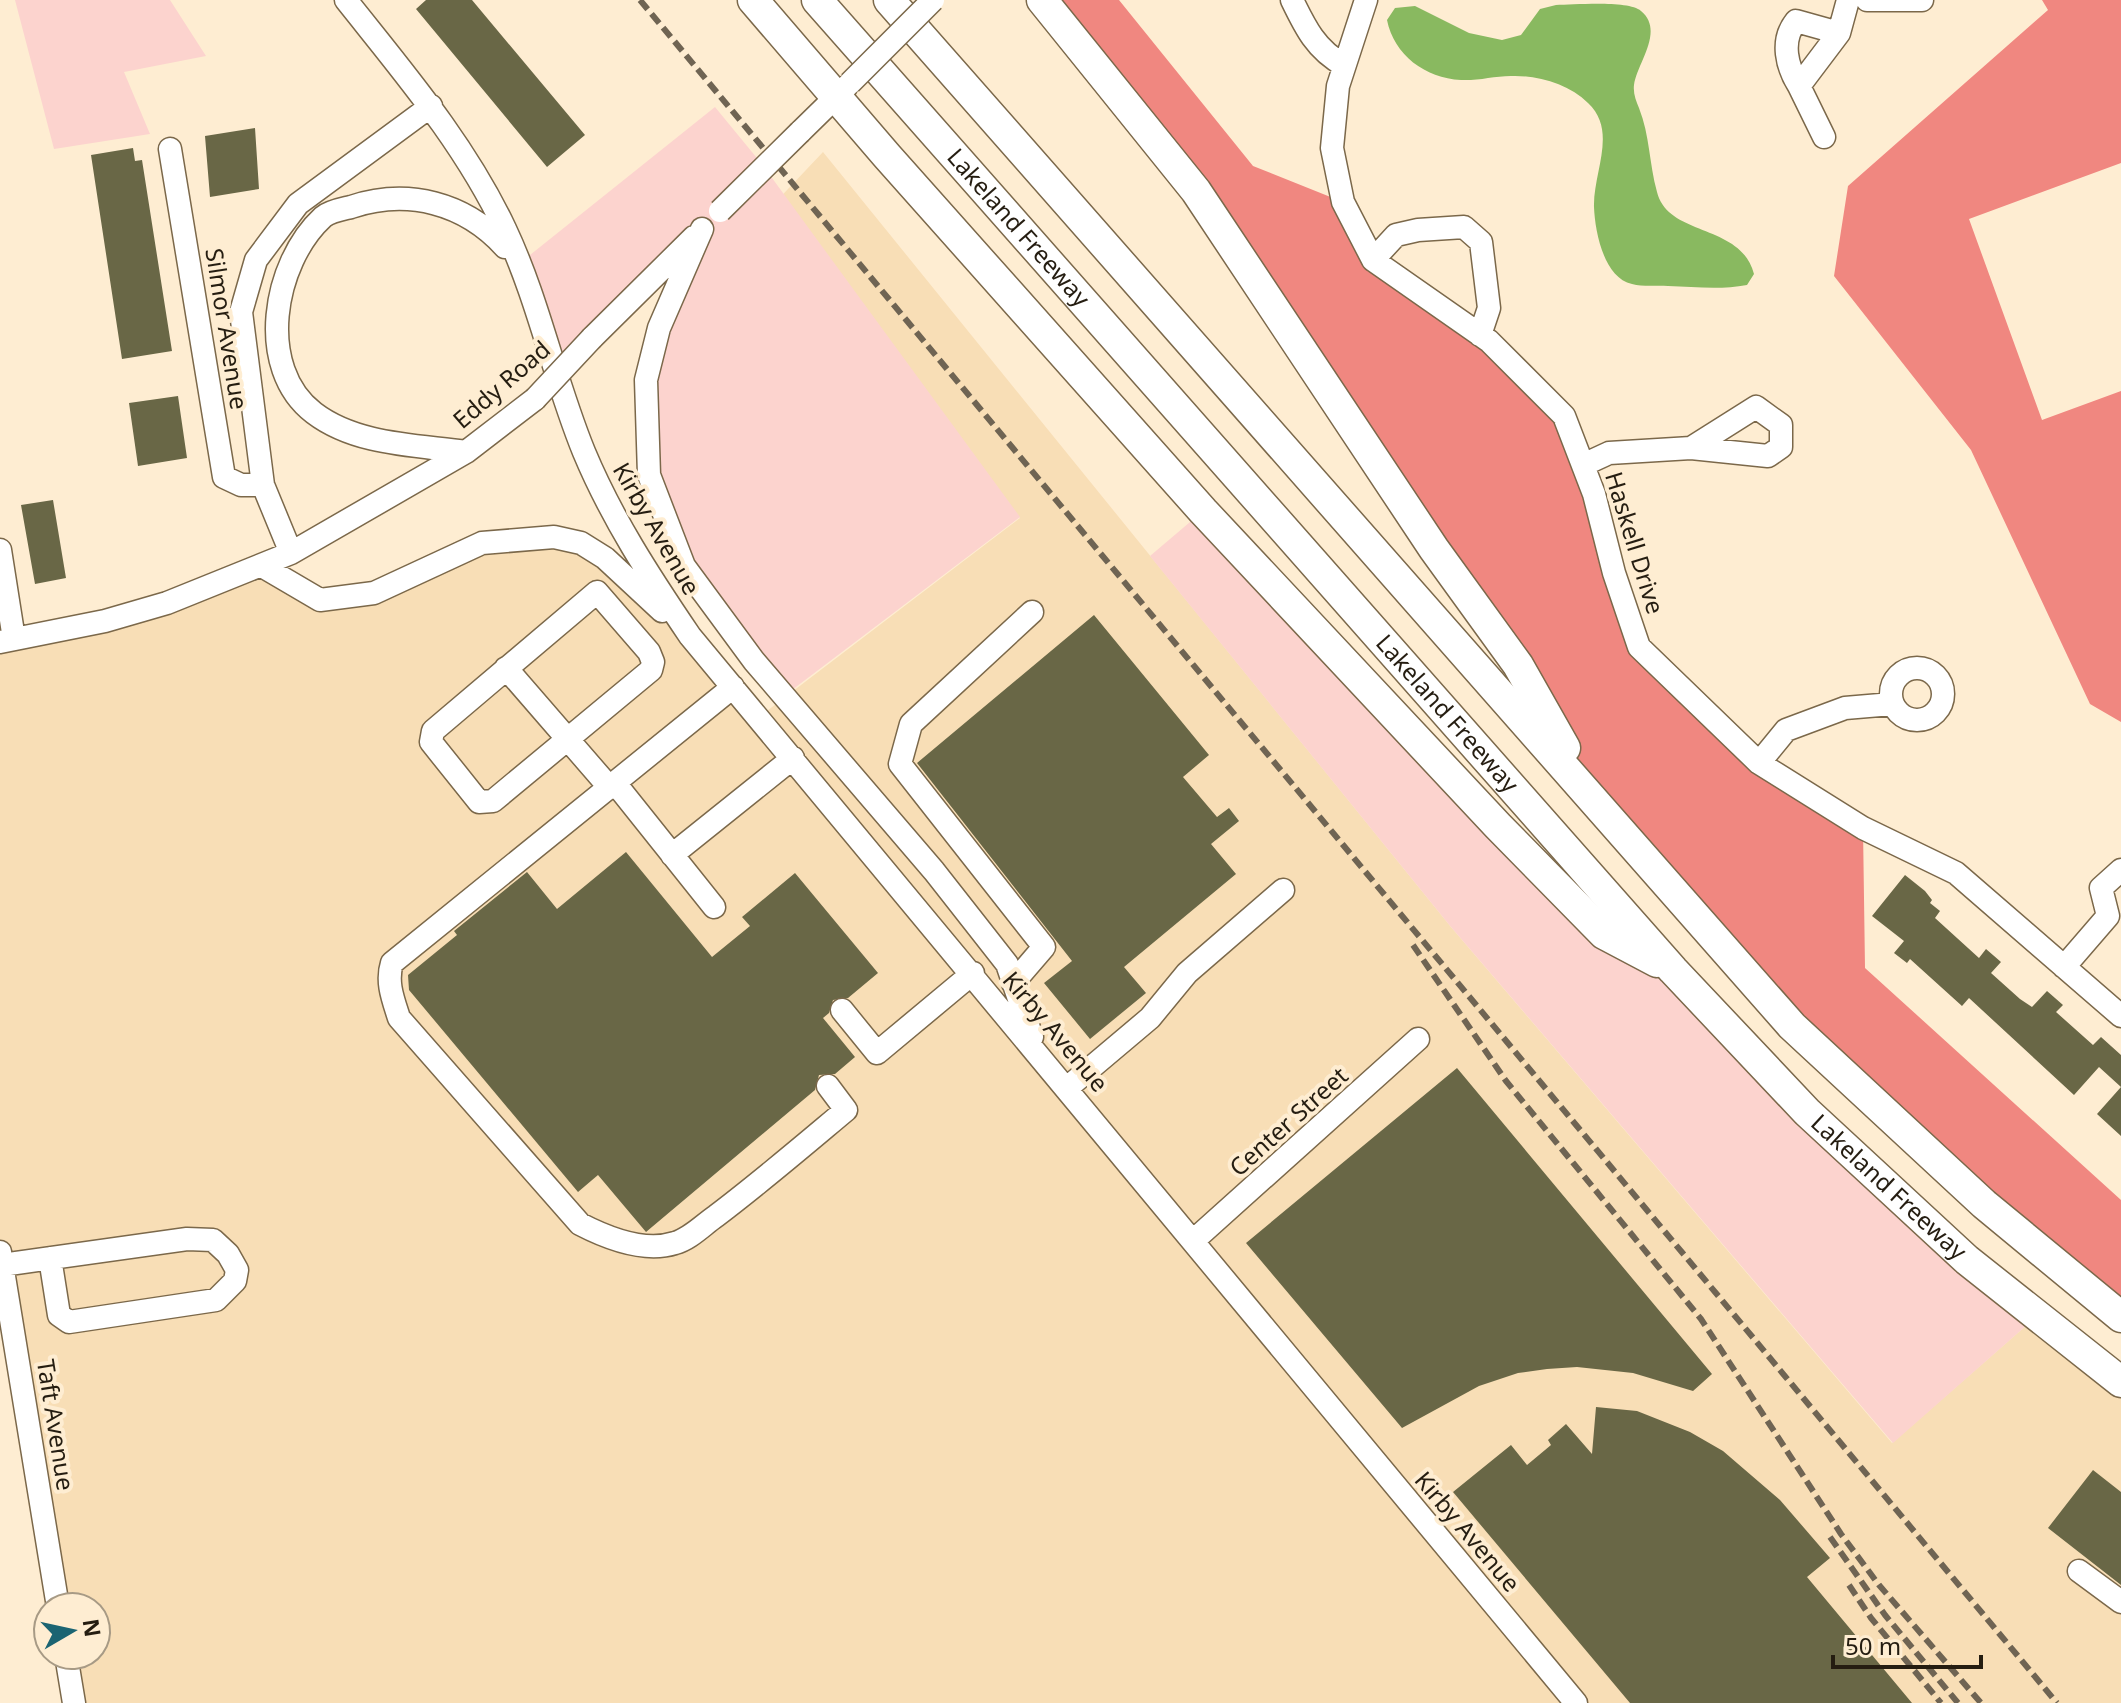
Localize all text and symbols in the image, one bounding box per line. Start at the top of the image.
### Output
street label: Lakeland Freeway [940,141,1099,314]
street label: Silmor Avenue [198,246,257,412]
street label: Eddy Road [445,332,557,435]
street label: Kirby Avenue [606,456,709,601]
street label: Haskell Drive [1598,467,1673,618]
street label: Lakeland Freeway [1369,627,1527,800]
street label: Kirby Avenue [996,964,1116,1098]
street label: Center Street [1222,1059,1355,1183]
street label: Lakeland Freeway [1805,1106,1975,1267]
street label: Taft Avenue [30,1357,83,1493]
street label: Kirby Avenue [1408,1464,1528,1598]
north arrow [32,1591,112,1671]
text: N [77,1617,109,1639]
scale bar [1833,1619,1981,1669]
text: 50 m [1845,1629,1901,1662]

